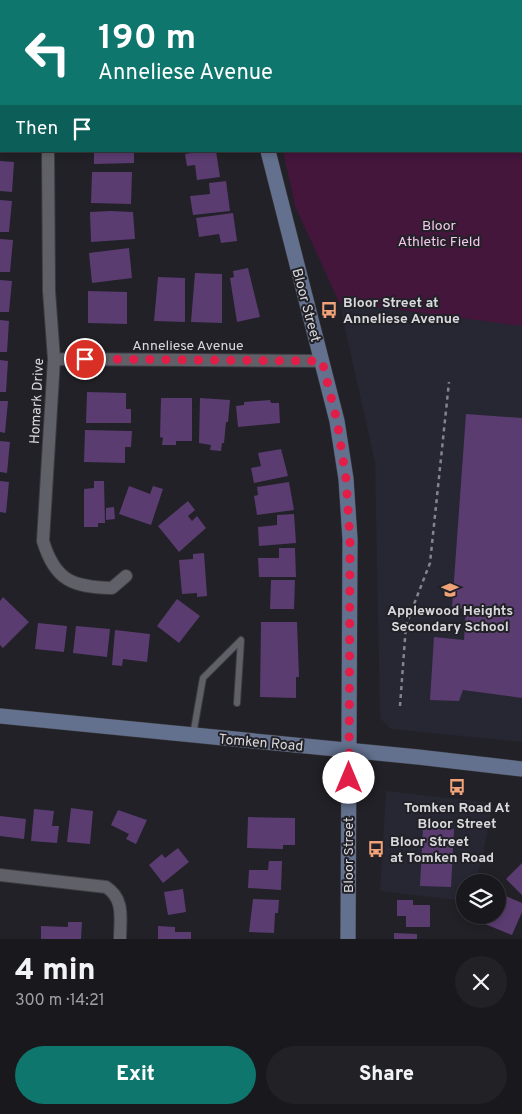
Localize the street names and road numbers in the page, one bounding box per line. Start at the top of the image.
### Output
street label: Bloor Street [288,267,324,344]
street label: Anneliese Avenue [132,338,244,355]
street label: Homark Drive [27,358,48,445]
street label: Tomken Road [218,731,304,756]
street label: Bloor Street [341,817,358,893]

